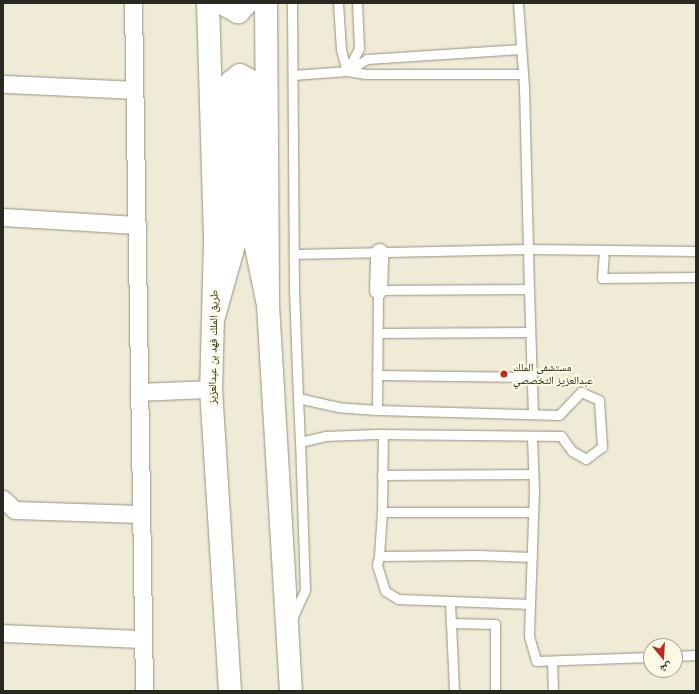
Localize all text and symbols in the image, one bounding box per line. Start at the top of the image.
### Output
street label: طريق الملك فهد بن عبدالعزيز [205,290,221,404]
place label: مستشفى الملك عبدالعزيز التخصصي [513,361,593,387]
marker: مستشفى الملك عبدالعزيز التخصصي [498,368,510,380]
north arrow [643,638,683,678]
text: ش [659,660,674,677]

